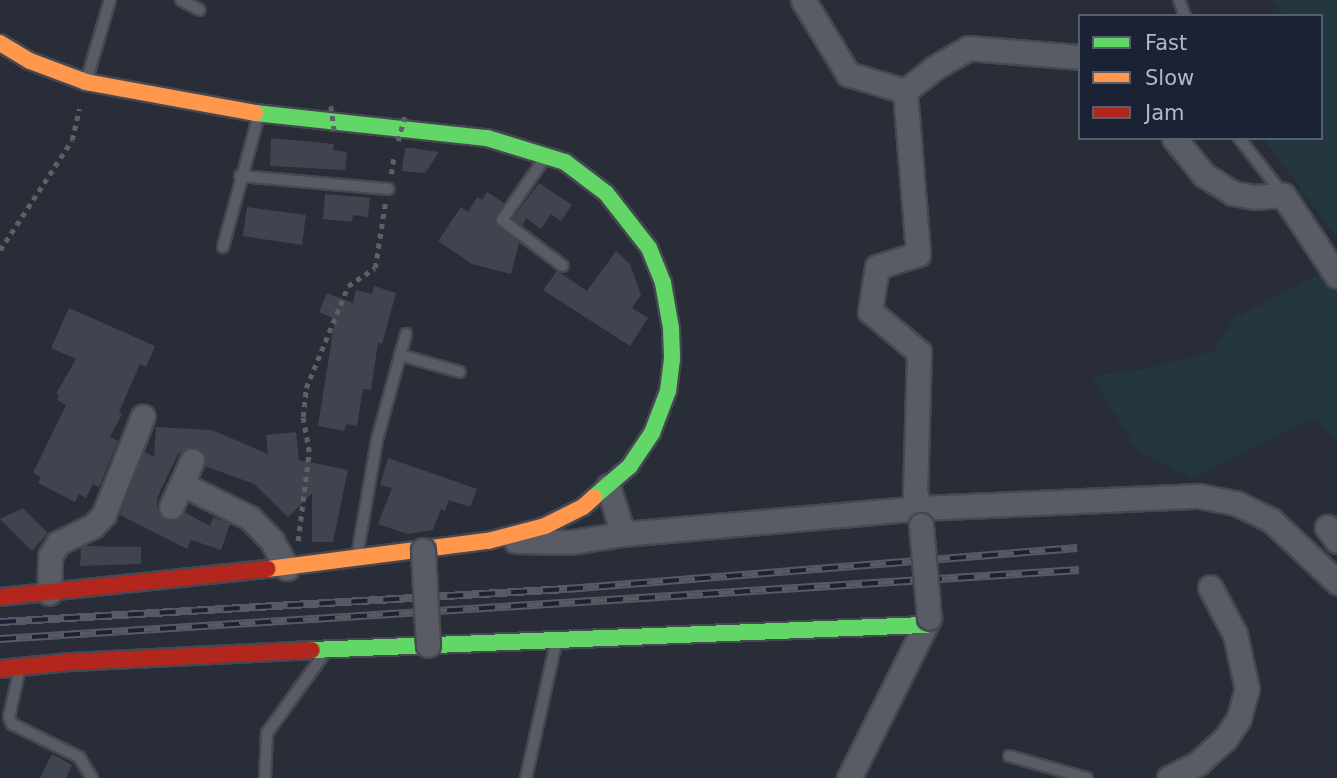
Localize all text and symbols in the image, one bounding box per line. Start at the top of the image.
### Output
legend [1078,14,1323,140]
text: Fast [1145,31,1187,55]
text: Slow [1145,66,1194,90]
text: Jam [1145,101,1185,125]

